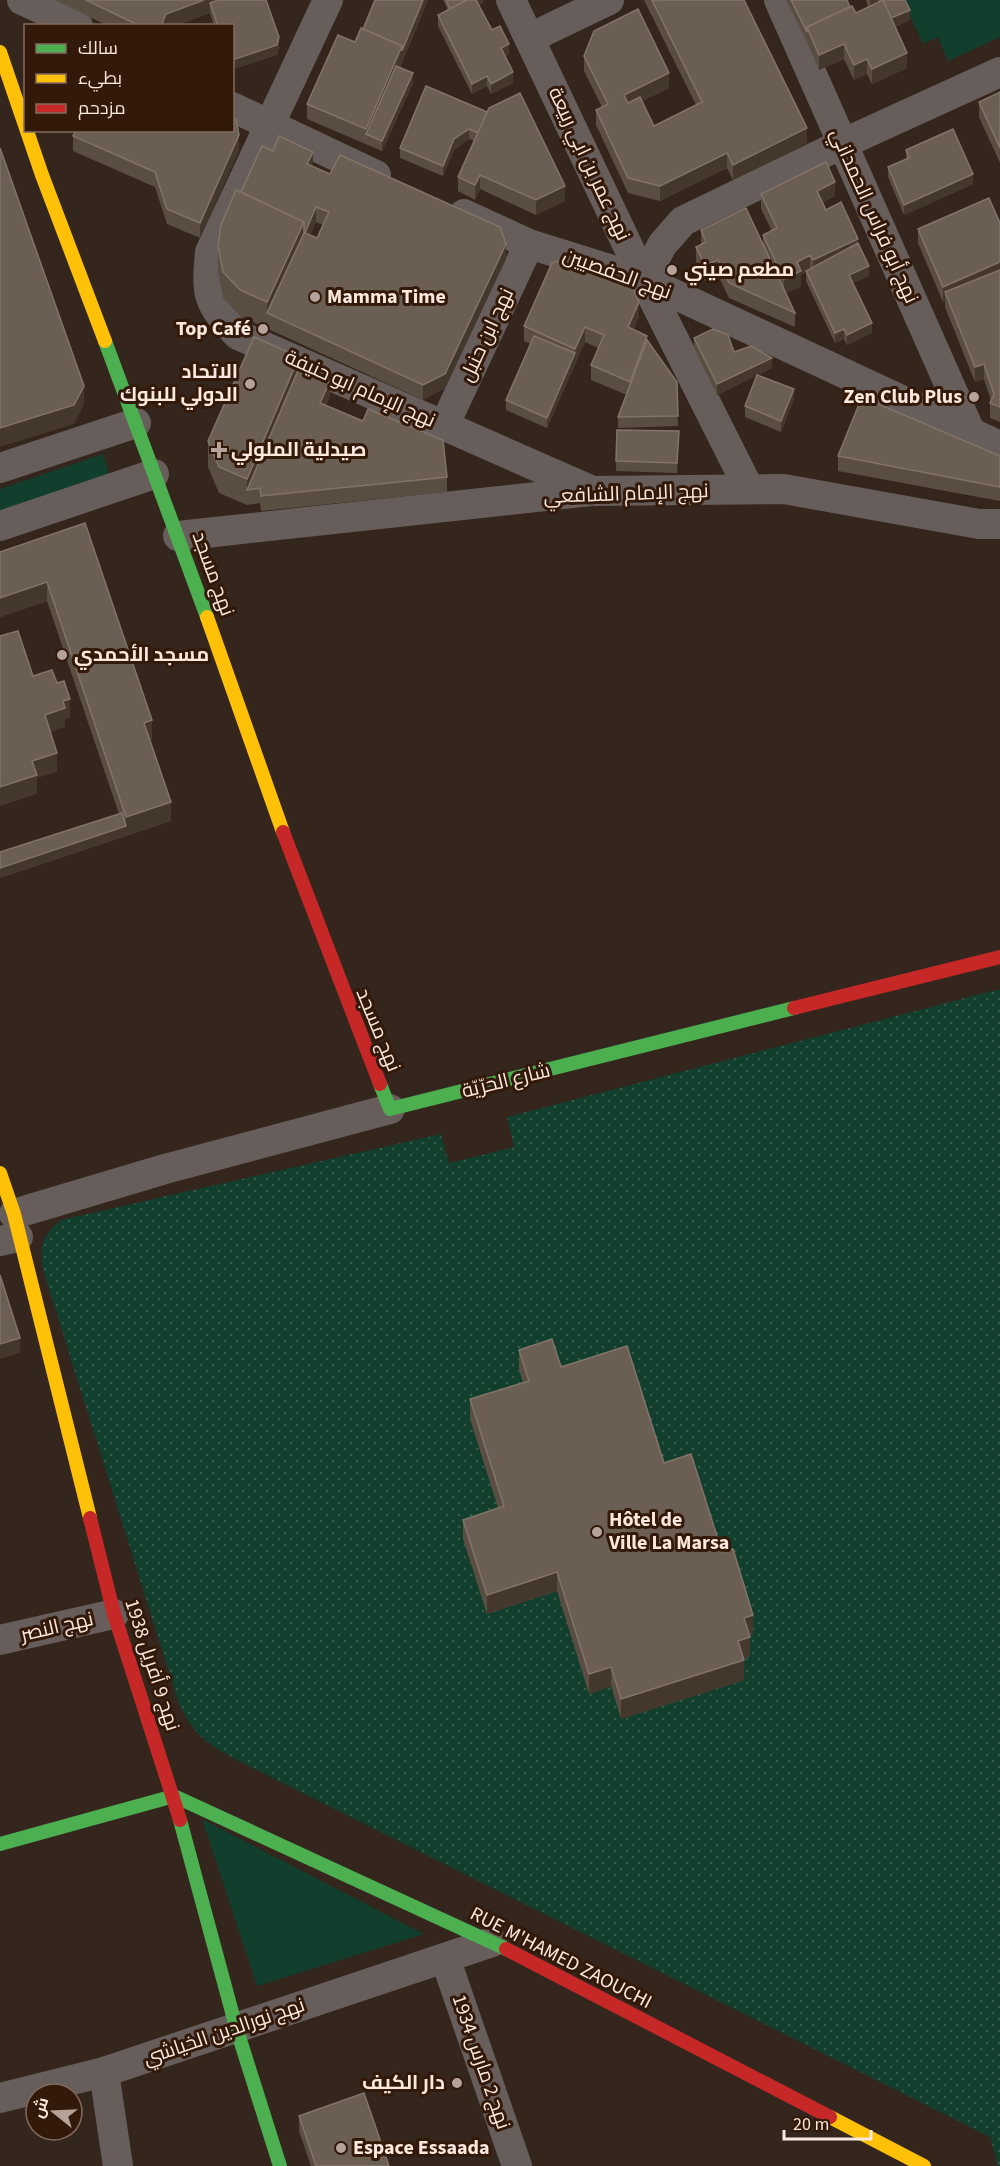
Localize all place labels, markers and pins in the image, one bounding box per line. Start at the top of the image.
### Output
place label: مطعم صيني [684,256,794,286]
marker: مطعم صيني [665,263,679,277]
place label: Mamma Time [327,283,446,311]
marker: Mamma Time [308,290,322,304]
place label: Top Café [176,315,251,343]
marker: Top Café [256,322,270,336]
place label: الاتحاد الدولي للبنوك [120,358,238,410]
marker: الاتحاد الدولي للبنوك [243,377,257,391]
place label: Zen Club Plus [844,383,962,411]
marker: Zen Club Plus [967,390,981,404]
place label: صيدلية الملولي [231,436,366,465]
marker: صيدلية الملولي [212,443,226,457]
place label: مسجد الأحمدي [74,641,209,670]
marker: مسجد الأحمدي [55,648,69,662]
place label: Hôtel de Ville La Marsa [608,1506,729,1557]
marker: Hôtel de Ville La Marsa [590,1525,604,1539]
place label: دار الكيف [362,2069,445,2097]
marker: دار الكيف [450,2076,464,2090]
place label: Espace Essaada [353,2134,490,2162]
marker: Espace Essaada [334,2141,348,2155]

